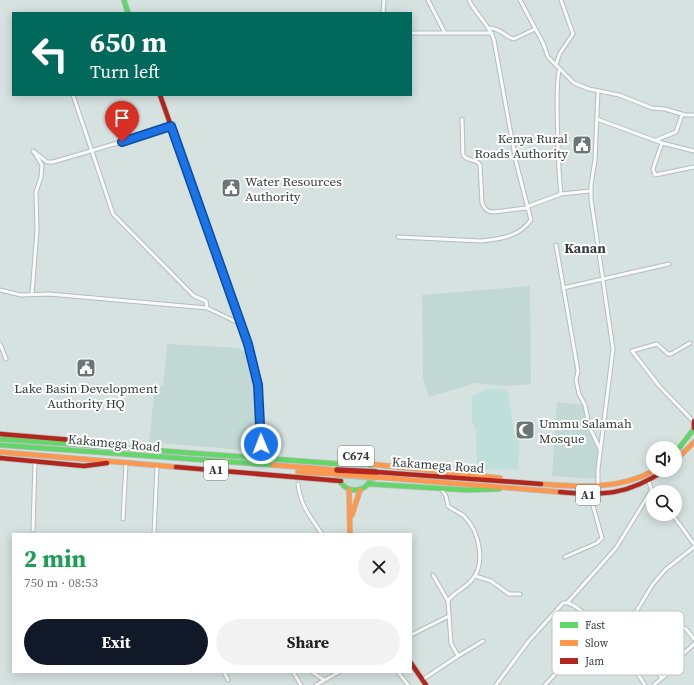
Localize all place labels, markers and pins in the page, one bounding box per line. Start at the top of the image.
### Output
pin [105,101,139,142]
place label: Kenya Rural Roads Authority [475,130,568,162]
public building icon: Kenya Rural Roads Authority [571,134,593,156]
place label: Water Resources Authority [245,173,342,205]
public building icon: Water Resources Authority [220,177,242,199]
public building icon: Lake Basin Development Authority HQ [75,357,97,379]
place label: Lake Basin Development Authority HQ [14,380,159,412]
place label: Ummu Salamah Mosque [539,415,632,447]
mosque icon: Ummu Salamah Mosque [514,419,536,441]

